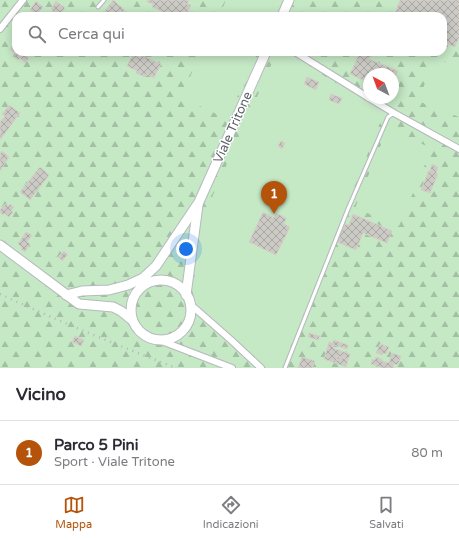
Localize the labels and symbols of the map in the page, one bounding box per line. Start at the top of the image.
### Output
north arrow [363,68,399,104]
street label: Viale Tritone [210,89,256,166]
pin: 1 [261,181,287,214]
your location [176,239,196,259]

